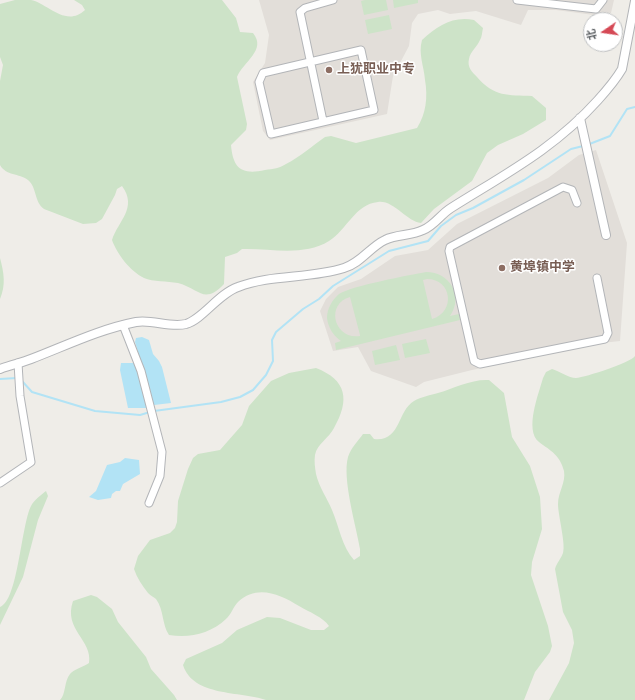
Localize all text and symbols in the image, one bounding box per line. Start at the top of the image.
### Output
north arrow [583,12,623,52]
text: 北 [584,28,599,41]
place label: 上犹职业中专 [337,62,415,78]
marker: 上犹职业中专 [324,65,334,75]
place label: 黄埠镇中学 [510,260,575,276]
marker: 黄埠镇中学 [497,263,507,273]

